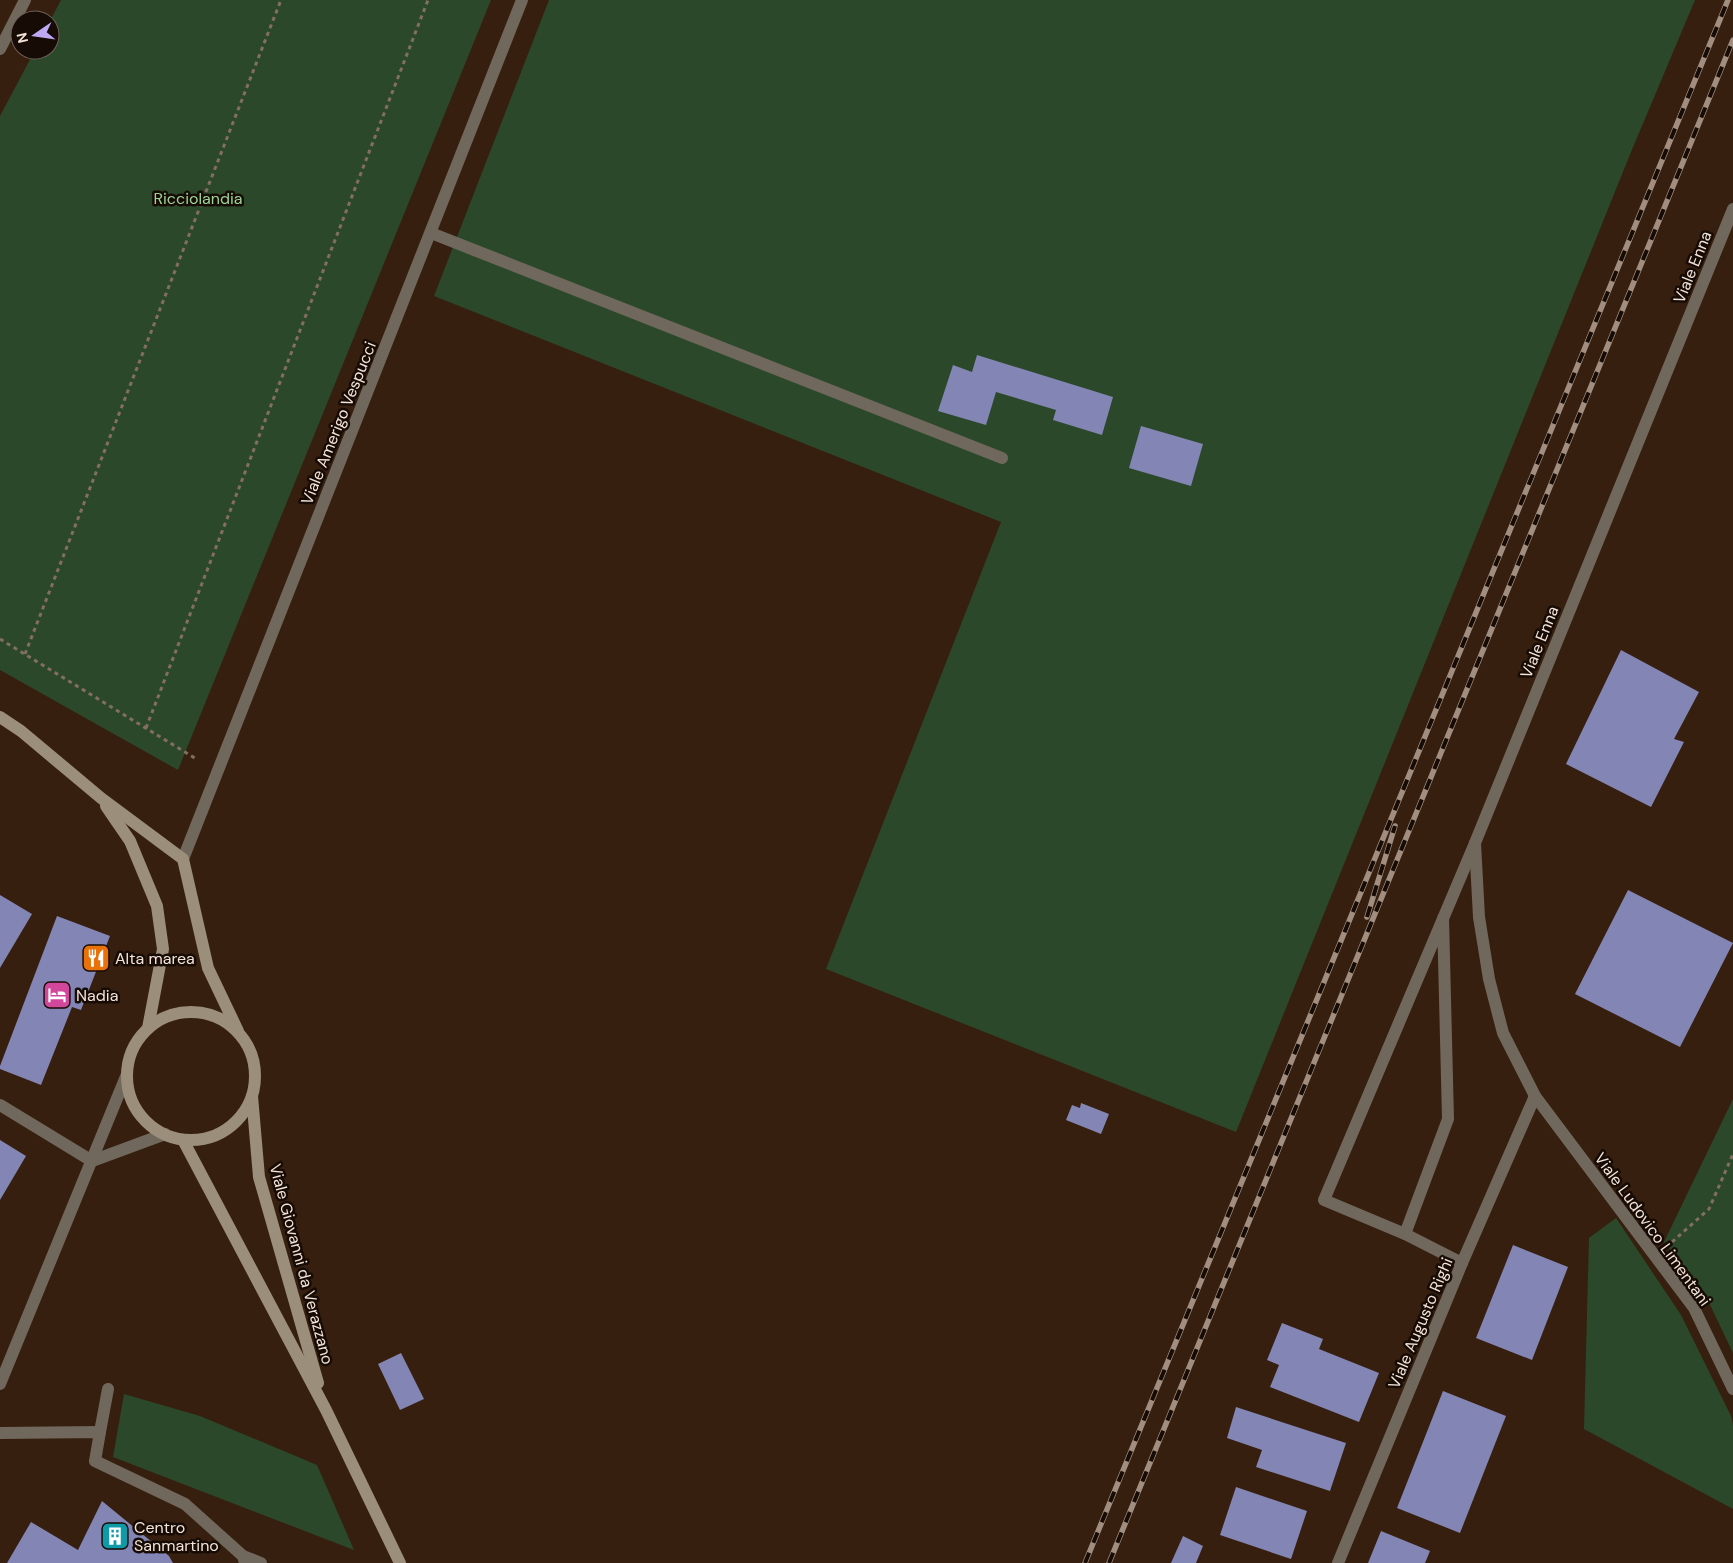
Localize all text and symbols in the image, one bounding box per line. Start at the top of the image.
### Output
north arrow [10,10,60,60]
text: N [12,31,32,45]
park label: Ricciolandia [153,188,243,209]
street label: Viale Enna [1668,228,1716,306]
street label: Viale Amerigo Vespucci [296,338,381,508]
street label: Viale Enna [1515,603,1563,681]
restaurant icon: Alta marea [81,943,111,973]
place label: Alta marea [115,948,195,969]
hotel icon: Nadia [42,980,72,1010]
place label: Nadia [76,985,118,1006]
street label: Viale Ludovico Limentani [1590,1148,1715,1310]
street label: Viale Giovanni da Verazzano [265,1162,338,1367]
street label: Viale Augusto Righi [1383,1254,1458,1392]
place label: Centro Sanmartino [134,1517,219,1556]
building icon: Centro Sanmartino [100,1521,130,1551]

